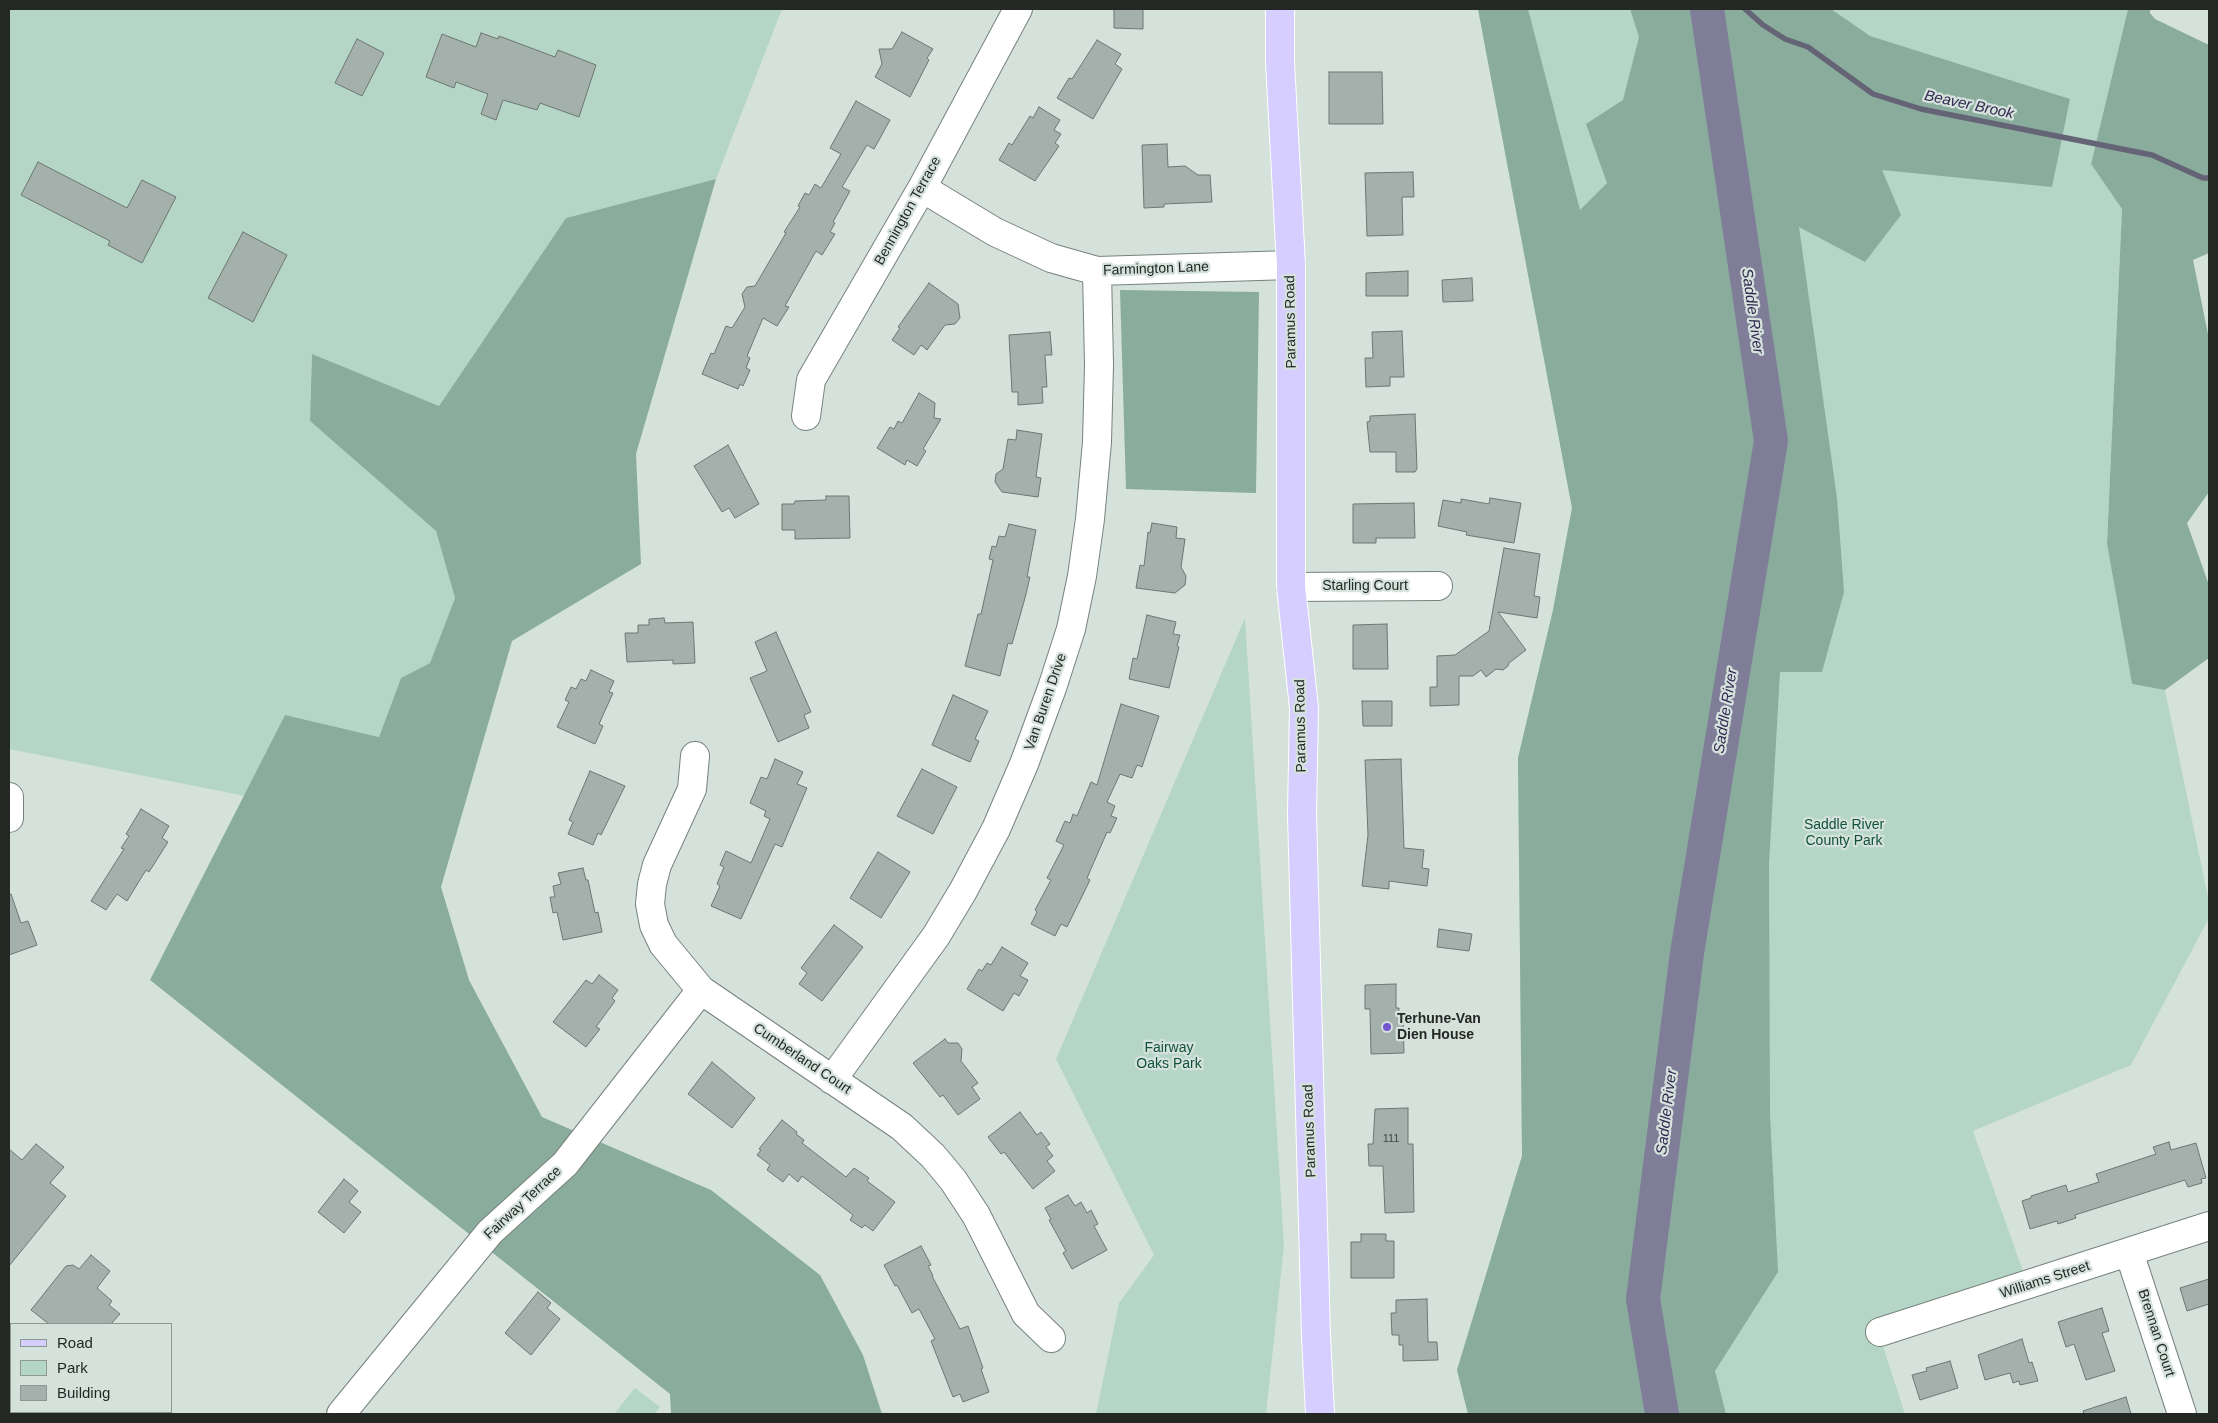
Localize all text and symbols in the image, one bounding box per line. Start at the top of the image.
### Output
water label: Beaver Brook [1923,87,2015,123]
street label: Bennington Terrace [871,154,945,268]
street label: Farmington Lane [1103,259,1209,279]
water label: Saddle River [1737,267,1767,355]
street label: Paramus Road [1282,275,1300,369]
street label: Starling Court [1322,578,1408,594]
street label: Van Buren Drive [1022,651,1070,753]
water label: Saddle River [1710,667,1742,755]
street label: Paramus Road [1292,679,1310,773]
park label: Saddle River County Park [1804,817,1884,850]
place label: Terhune-Van Dien House [1397,1011,1481,1044]
street label: Cumberland Court [750,1020,854,1098]
marker: Terhune-Van Dien House [1381,1021,1393,1033]
park label: Fairway Oaks Park [1136,1040,1202,1072]
water label: Saddle River [1653,1068,1681,1156]
street label: Paramus Road [1300,1084,1320,1178]
house number: 111 [1383,1132,1399,1146]
street label: Fairway Terrace [481,1163,565,1243]
street label: Williams Street [1998,1258,2092,1302]
street label: Brennan Court [2134,1287,2178,1379]
legend [10,1323,172,1413]
text: Road [57,1334,93,1351]
text: Park [57,1359,88,1376]
text: Building [57,1384,110,1401]

